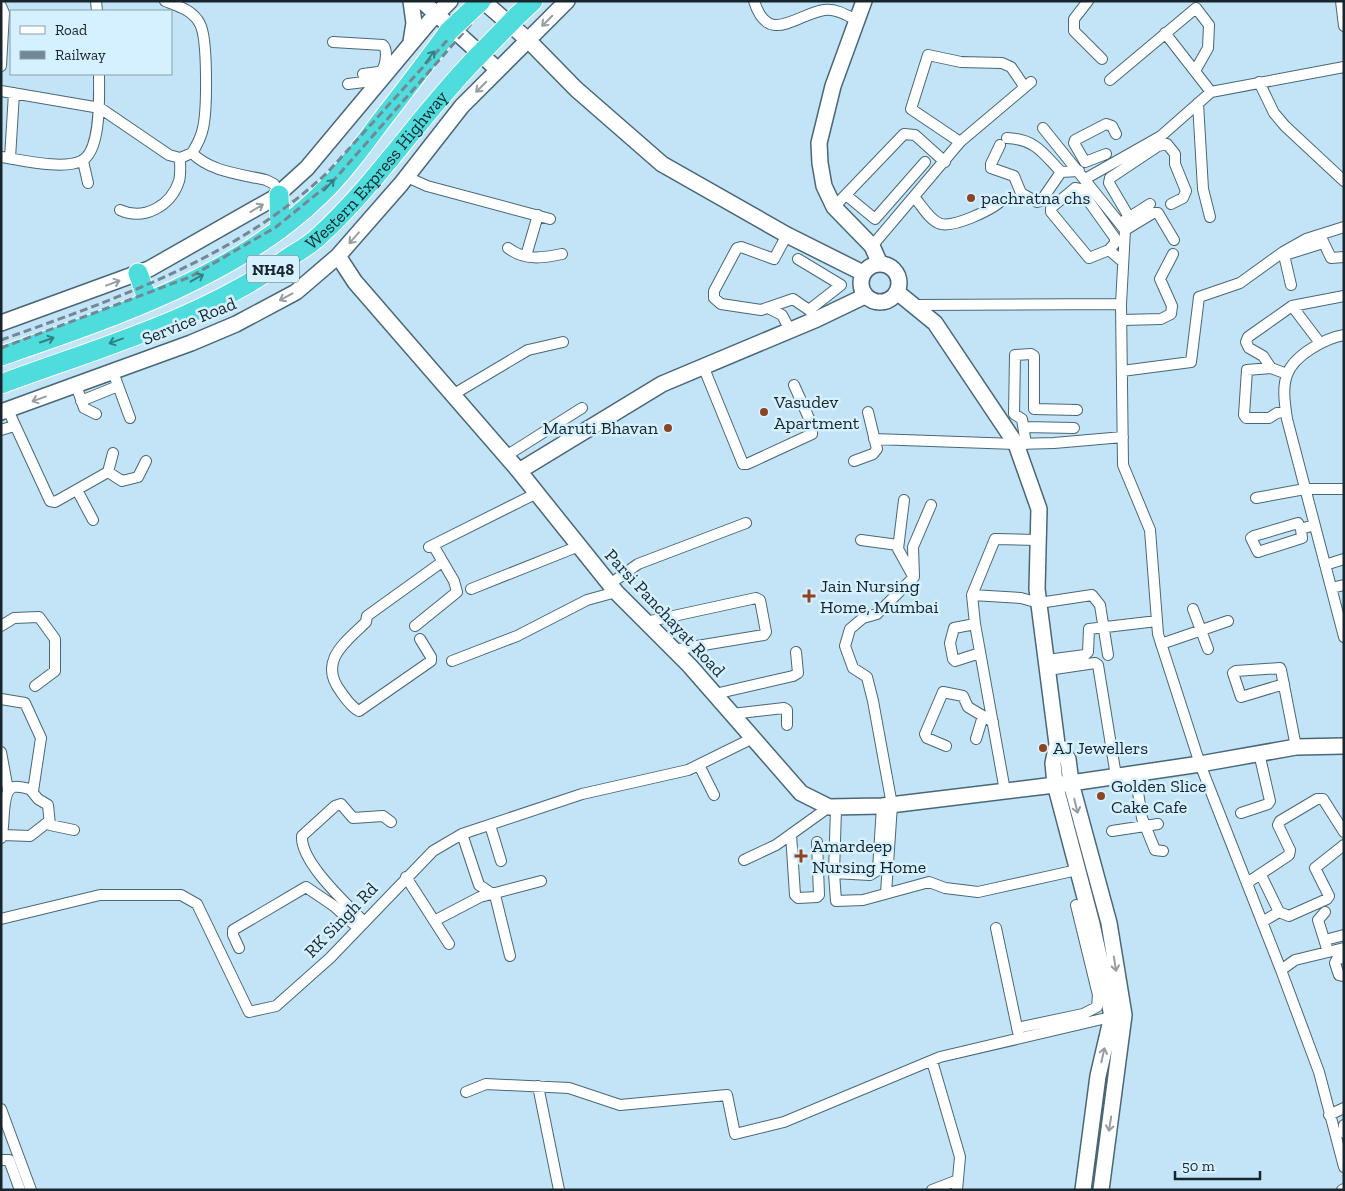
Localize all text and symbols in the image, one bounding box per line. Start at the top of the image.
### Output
legend [10,10,172,75]
one-way arrow [541,15,554,27]
text: Road [55,21,88,39]
text: Railway [55,46,106,64]
one-way arrow [424,51,435,64]
one-way arrow [475,81,487,93]
street label: Western Express Highway [301,86,453,254]
one-way arrow [324,179,335,192]
place label: pachratna chs [981,187,1090,209]
marker: pachratna chs [965,192,977,204]
one-way arrow [249,203,263,213]
one-way arrow [348,232,360,245]
road number: NH48 [247,255,299,282]
one-way arrow [190,273,205,283]
one-way arrow [105,278,120,287]
street label: Service Road [139,292,239,350]
one-way arrow [279,293,294,302]
one-way arrow [39,335,55,344]
one-way arrow [109,337,125,346]
place label: Vasudev Apartment [773,391,860,434]
one-way arrow [32,395,47,404]
marker: Vasudev Apartment [758,406,770,418]
place label: Maruti Bhavan [543,417,659,439]
marker: Maruti Bhavan [662,422,674,434]
street label: Parsi Panchayat Road [600,545,730,682]
place label: Jain Nursing Home, Mumbai [820,575,939,618]
marker: Jain Nursing Home, Mumbai [802,589,816,603]
place label: AJ Jewellers [1053,737,1148,759]
marker: AJ Jewellers [1037,742,1049,754]
place label: Golden Slice Cake Cafe [1111,775,1206,818]
marker: Golden Slice Cake Cafe [1095,790,1107,802]
one-way arrow [1072,797,1082,813]
place label: Amardeep Nursing Home [812,835,926,878]
marker: Amardeep Nursing Home [794,849,808,863]
street label: RK Singh Rd [300,878,382,962]
one-way arrow [1111,955,1121,971]
one-way arrow [1099,1048,1108,1064]
one-way arrow [1105,1116,1115,1132]
scale bar [1175,1148,1260,1180]
text: 50 m [1182,1157,1215,1175]

